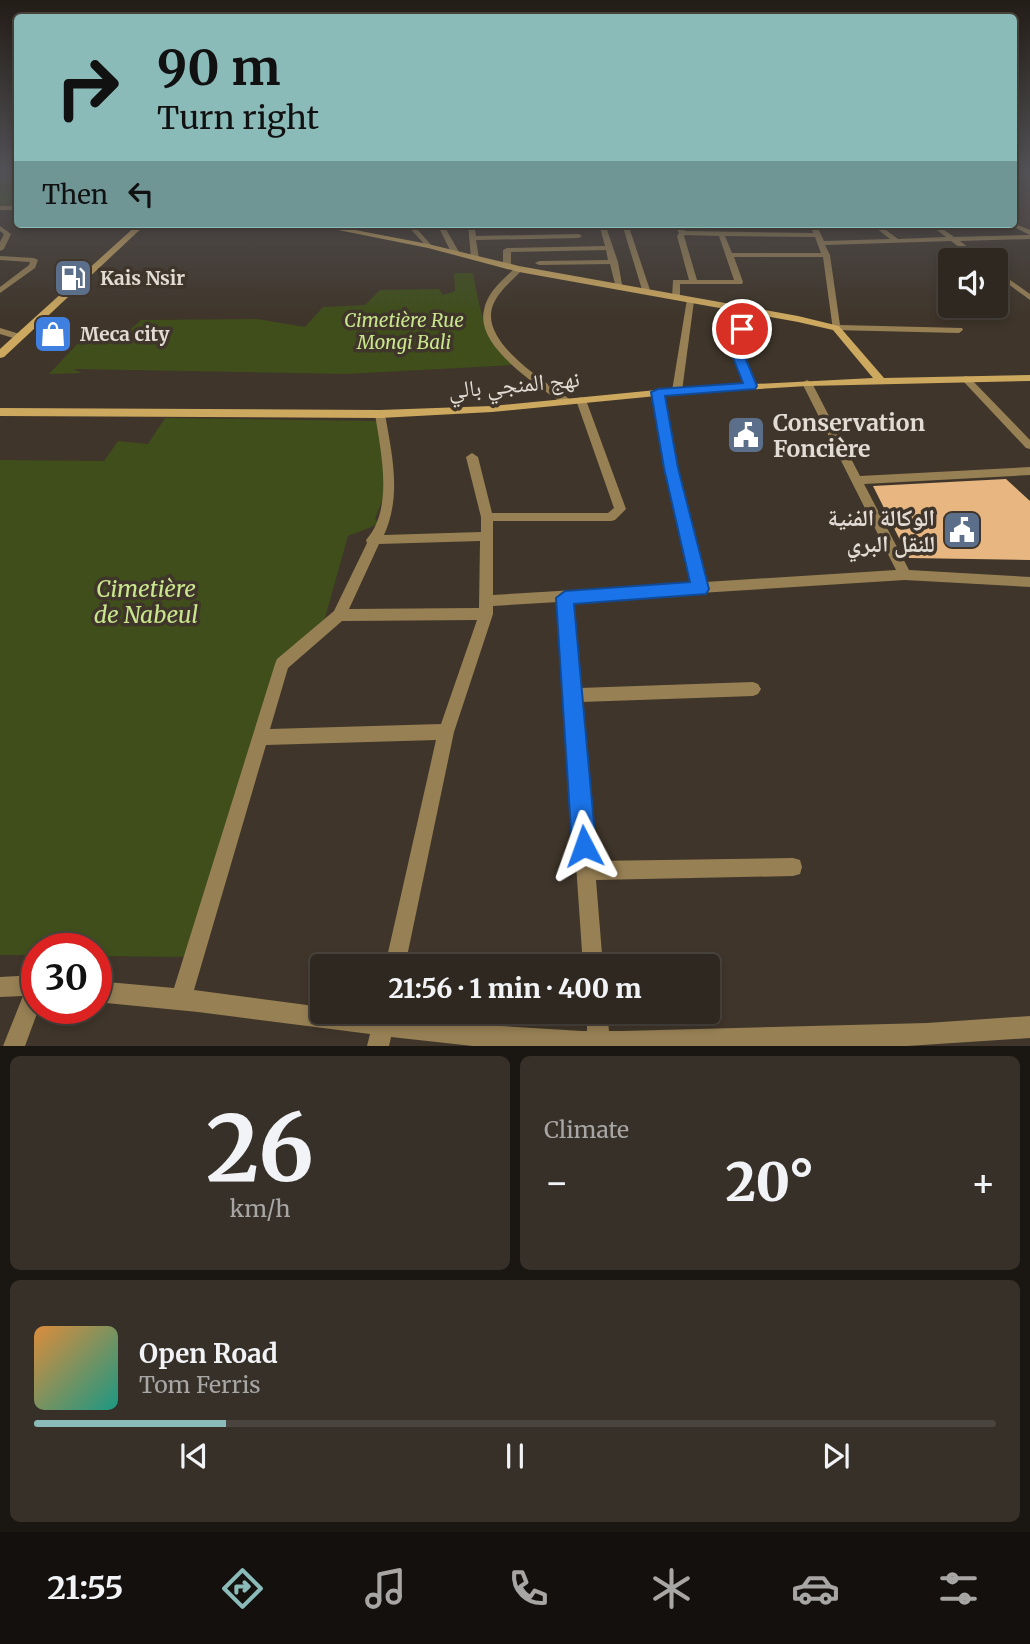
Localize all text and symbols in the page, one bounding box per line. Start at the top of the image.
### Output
text: 90 m [157,37,281,98]
icon: right [42,42,133,133]
text: Turn right [157,98,319,138]
icon: left [122,175,160,213]
text: Then [42,178,108,211]
map controls [938,248,1008,318]
button: sound [938,248,1008,318]
fuel station icon: Kais Nsir [52,257,94,299]
place label: Kais Nsir [100,266,185,290]
pin [712,299,772,359]
park label: Cimetière Rue Mongi Bali [344,308,464,354]
icon: arrive [723,310,761,348]
shop icon: Meca city [32,313,74,355]
place label: Meca city [80,322,170,346]
street label: نهج المنجي بالي [447,364,581,409]
place label: Conservation Foncière [773,408,926,463]
public building icon: Conservation Foncière [725,414,767,456]
place label: الوكالة الفنية للنقل البري [828,503,935,562]
public building icon: الوكالة الفنية للنقل البري [941,509,983,551]
park label: Cimetière de Nabeul [94,574,198,629]
position arrow [547,809,621,883]
speed limit sign: 30 [21,933,112,1024]
text: 21:56 · 1 min · 400 m [388,972,642,1005]
text: 26 [206,1091,314,1206]
text: Climate [544,1115,629,1144]
text: 20° [726,1150,814,1215]
text: − [544,1159,569,1206]
text: + [971,1159,996,1206]
text: km/h [230,1194,290,1223]
text: Open Road [139,1337,278,1370]
text: Tom Ferris [139,1370,261,1399]
icon: previous [175,1437,213,1475]
icon: pause [496,1437,534,1475]
icon: next [817,1437,855,1475]
icon: directions [218,1564,267,1613]
icon: music [361,1564,410,1613]
icon: phone [504,1564,553,1613]
icon: climate [647,1564,696,1613]
icon: car [791,1564,840,1613]
icon: filters [934,1564,983,1613]
text: 21:55 [47,1568,123,1608]

